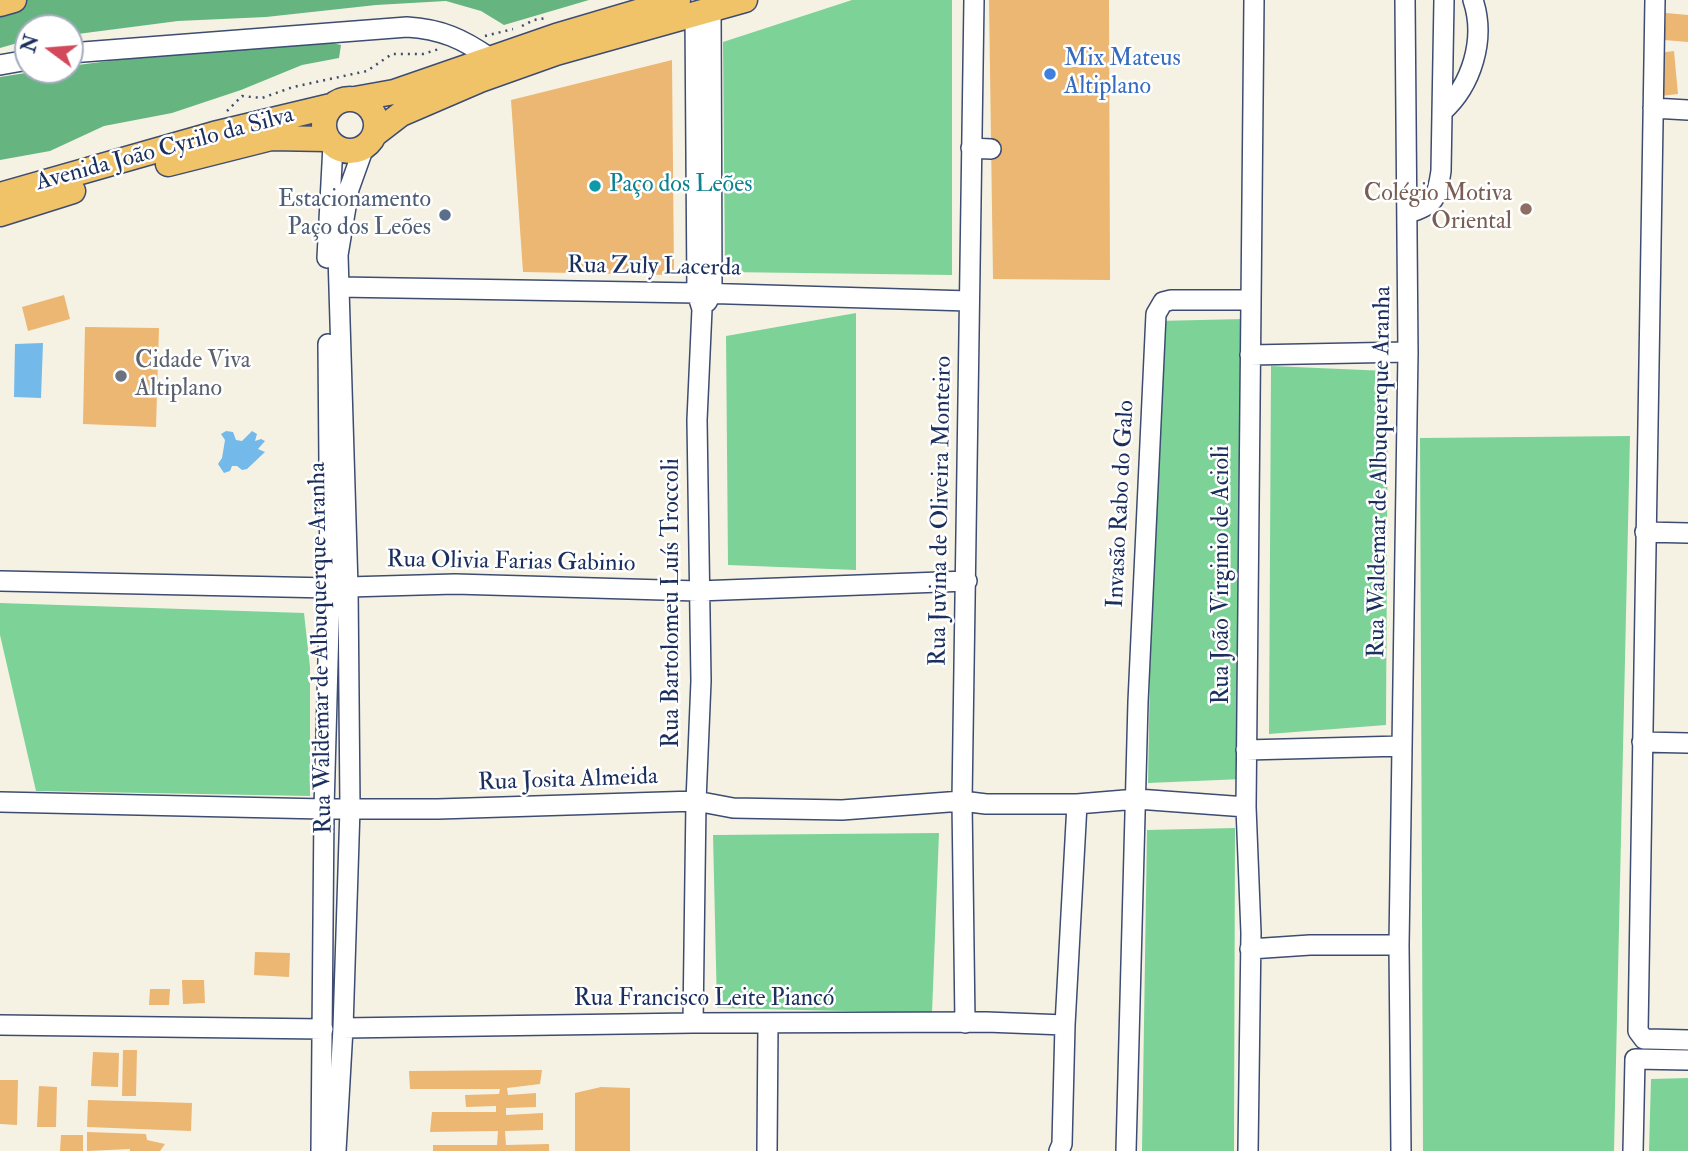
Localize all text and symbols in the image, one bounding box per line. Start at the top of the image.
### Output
north arrow [14,14,84,84]
text: N [17,32,45,55]
place label: Mix Mateus Altiplano [1064,46,1181,102]
marker: Mix Mateus Altiplano [1042,66,1058,82]
street label: Avenida João Cyrilo da Silva [33,102,297,198]
place label: Paço dos Leões [609,172,752,200]
marker: Paço dos Leões [587,178,603,194]
place label: Colégio Motiva Oriental [1364,181,1512,237]
place label: Estacionamento Paço dos Leões [278,187,431,243]
marker: Colégio Motiva Oriental [1518,201,1534,217]
marker: Estacionamento Paço dos Leões [437,207,453,223]
street label: Rua Zuly Lacerda [567,252,741,284]
street label: Rua Waldemar de Albuquerque Aranha [1363,286,1399,658]
place label: Cidade Viva Altiplano [135,348,251,404]
street label: Rua Juvina de Oliveira Monteiro [925,356,959,666]
marker: Cidade Viva Altiplano [113,368,129,384]
street label: Invasão Rabo do Galo [1102,399,1142,609]
street label: Rua João Virginio de Acioli [1209,445,1237,705]
street label: Rua Bartolomeu Luís Troccoli [659,458,687,748]
street label: Rua Waldemar de Albuquerque Aranha [304,462,340,834]
street label: Rua Olivia Farias Gabinio [386,546,636,580]
street label: Rua Josita Almeida [477,763,659,799]
street label: Rua Francisco Leite Piancó [574,986,834,1014]

